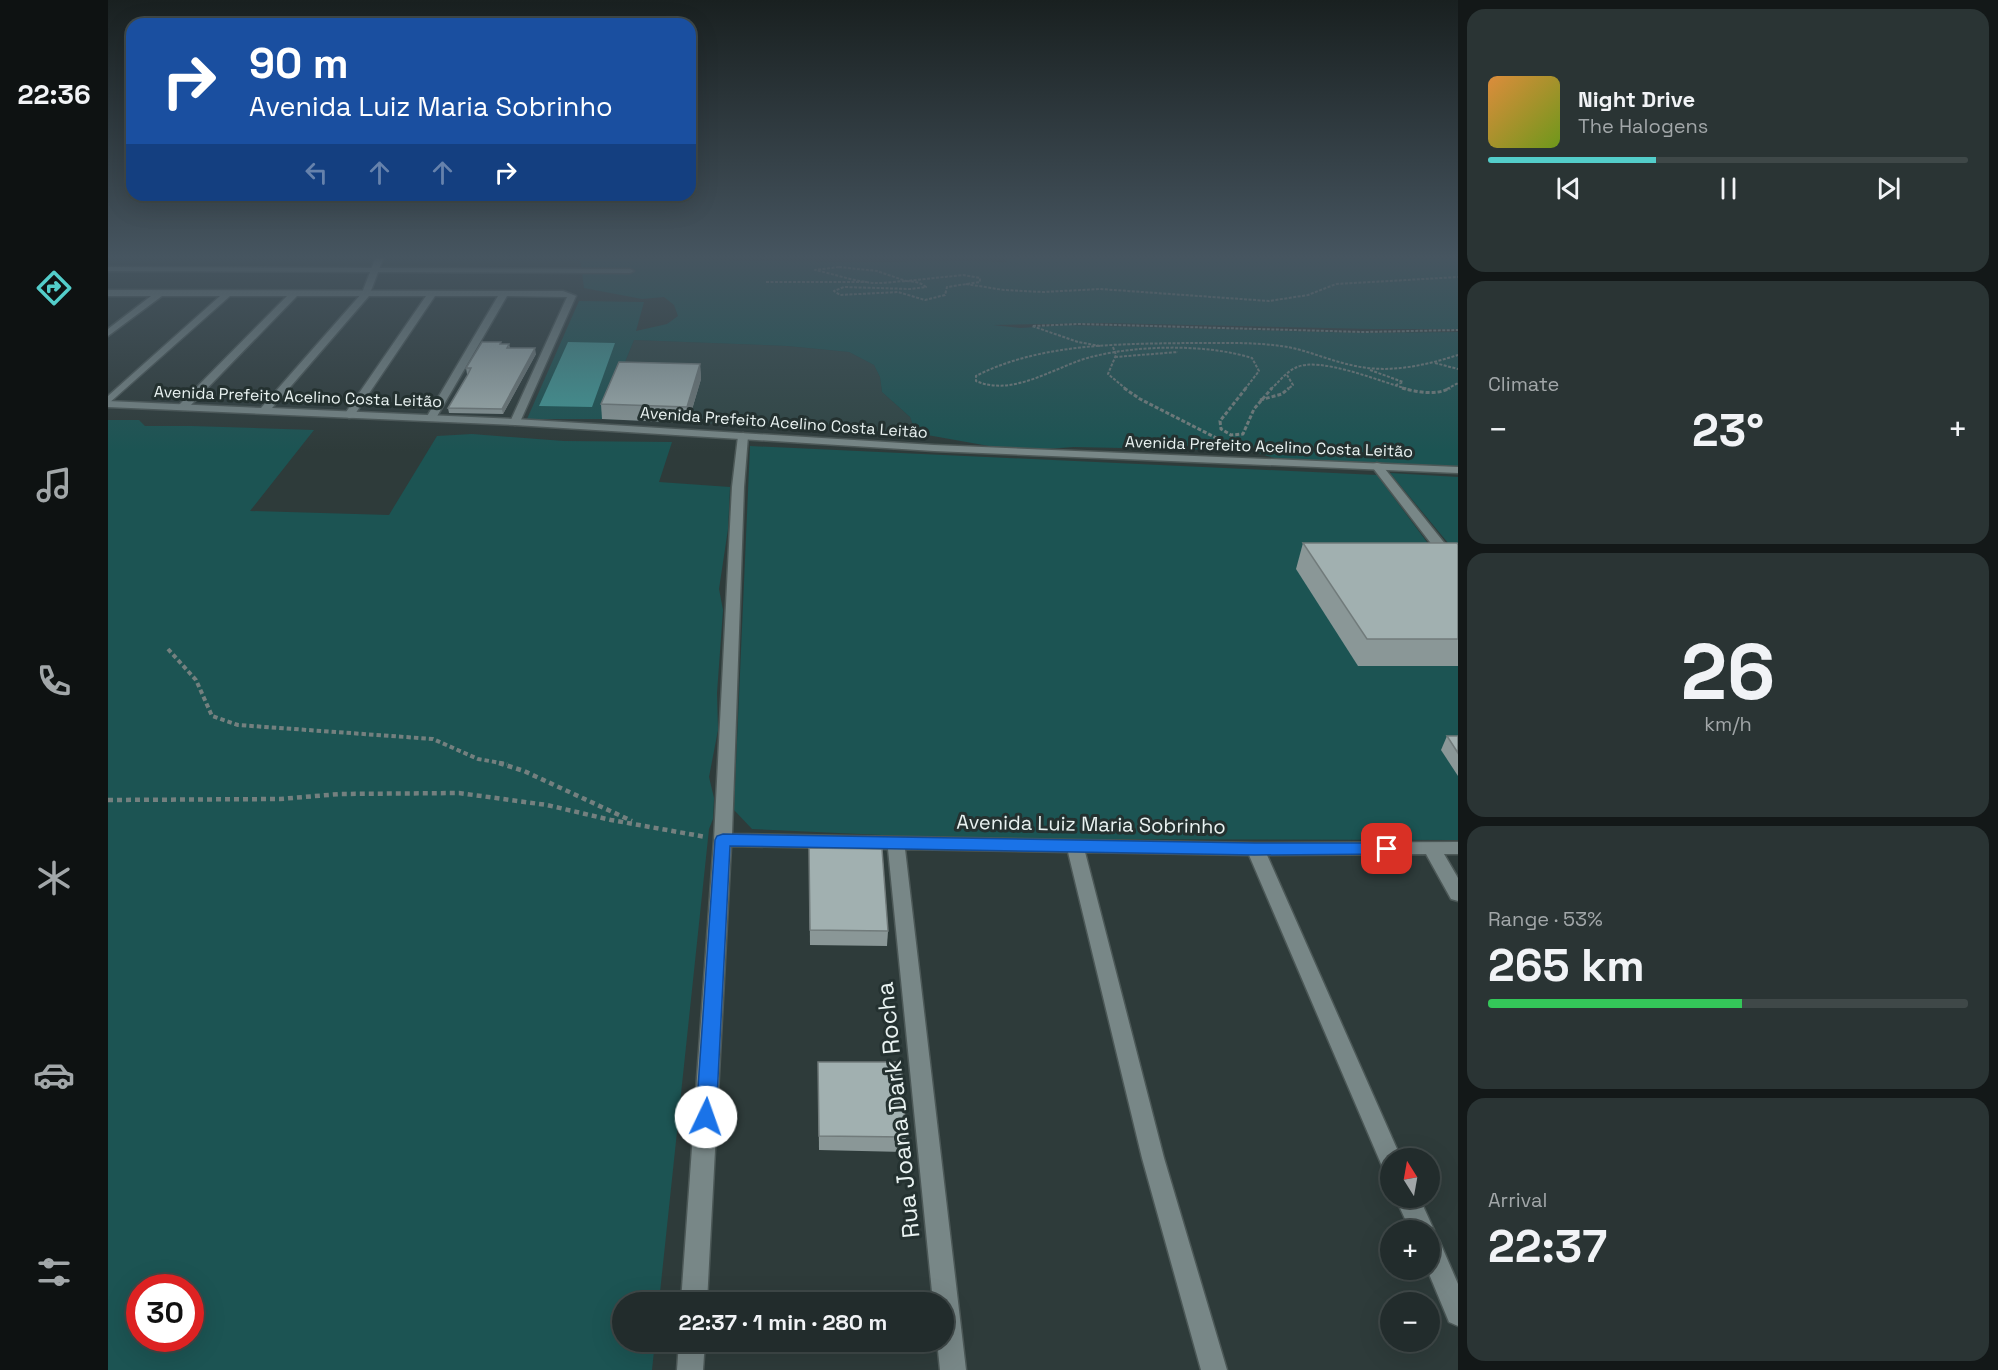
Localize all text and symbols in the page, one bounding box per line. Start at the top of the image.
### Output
text: 90 m [249,37,349,90]
icon: right [150,42,228,120]
text: 22:36 [17,77,91,112]
text: Night Drive [1578,85,1695,113]
text: Avenida Luiz Maria Sobrinho [249,89,613,124]
text: The Halogens [1578,113,1708,139]
icon: left [300,156,333,189]
icon: ahead [363,156,396,189]
icon: ahead [426,156,459,189]
icon: right [489,156,522,189]
icon: previous [1552,172,1585,205]
icon: pause [1712,172,1745,205]
icon: next [1872,172,1905,205]
icon: directions [33,267,75,309]
text: Climate [1488,371,1559,397]
street label: Avenida Prefeito Acelino Costa Leitão [153,381,442,412]
street label: Avenida Prefeito Acelino Costa Leitão [639,402,929,443]
text: 23° [1692,402,1764,459]
text: − [1488,409,1508,451]
text: + [1948,409,1968,451]
street label: Avenida Prefeito Acelino Costa Leitão [1124,431,1413,462]
icon: music [33,464,75,506]
text: 26 [1681,622,1775,722]
icon: phone [33,660,75,702]
text: km/h [1704,711,1752,737]
street label: Avenida Luiz Maria Sobrinho [956,809,1226,839]
pin [1361,823,1412,874]
icon: arrive [1370,832,1403,865]
icon: climate [33,857,75,899]
text: Range · 53% [1488,906,1603,932]
text: 265 km [1488,937,1645,994]
street label: Rua Joana Dark Rocha [869,980,926,1240]
icon: car [33,1054,75,1096]
position arrow [674,1085,738,1149]
north arrow [1380,1148,1440,1208]
map controls [1380,1148,1440,1352]
text: Arrival [1488,1187,1547,1213]
text: 22:37 [1488,1218,1607,1275]
button: + [1380,1220,1440,1280]
icon: filters [33,1251,75,1293]
speed limit sign: 30 [126,1274,204,1352]
button: − [1380,1292,1440,1352]
text: 22:37 · 1 min · 280 m [679,1308,887,1336]

